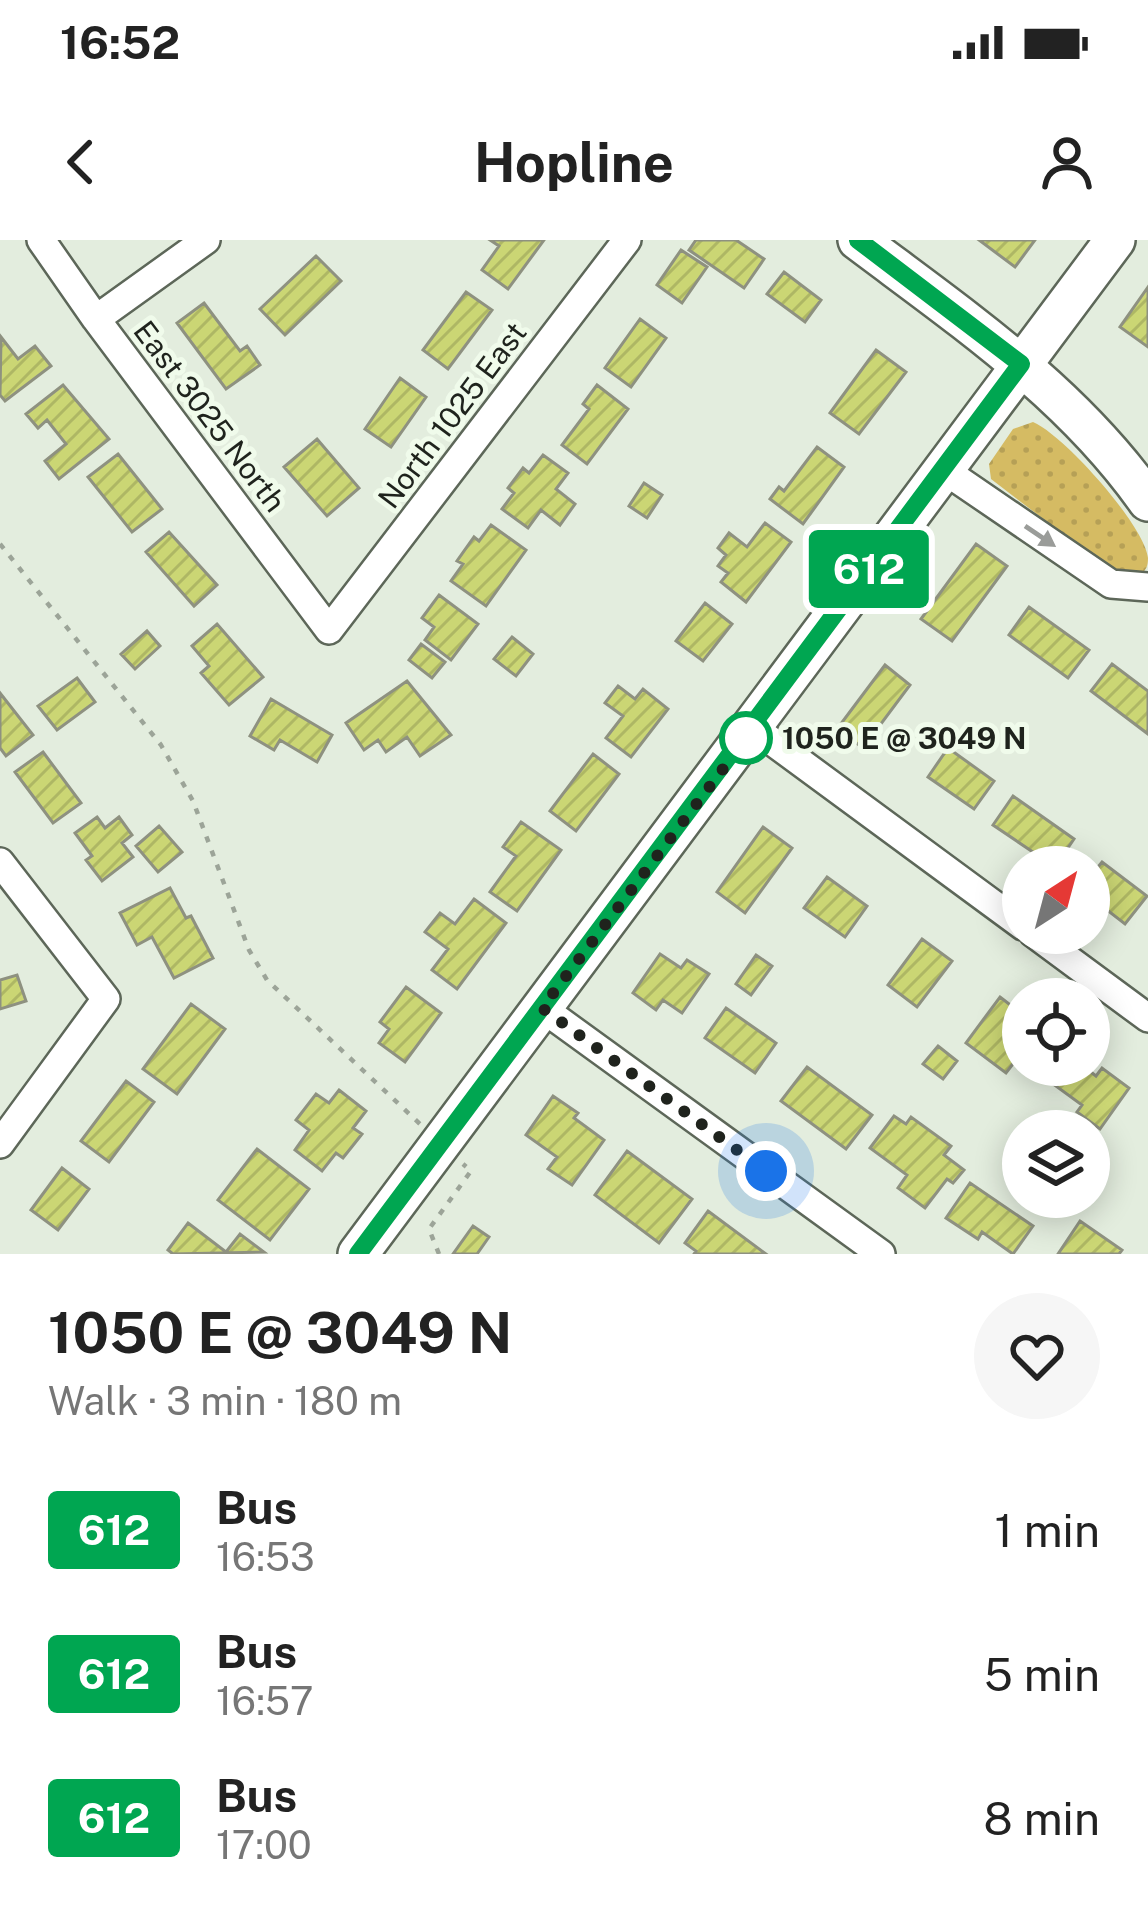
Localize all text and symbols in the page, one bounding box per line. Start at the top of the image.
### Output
text: 16:52 [60,16,180,69]
icon: back [48,129,114,195]
icon: person [1034,129,1100,195]
text: Hopline [474,131,674,194]
street label: East 3025 North [126,313,294,519]
street label: North 1025 East [370,315,534,515]
one-way arrow [1024,524,1057,547]
line badge: 612 [800,530,938,608]
text: 612 [833,544,905,593]
marker: 1050 E @ 3049 N [721,713,771,763]
place label: 1050 E @ 3049 N [782,720,1026,756]
north arrow [1002,846,1110,954]
map controls [1002,846,1110,1218]
button: locate [1002,978,1110,1086]
button: layers [1002,1110,1110,1218]
your location [736,1141,796,1201]
button: heart [974,1293,1100,1419]
text: 1050 E @ 3049 N [48,1299,512,1366]
text: Walk · 3 min · 180 m [48,1378,402,1424]
text: Bus [216,1481,297,1534]
text: 1 min [994,1504,1100,1557]
text: 612 [78,1505,150,1554]
text: 16:53 [216,1534,315,1580]
text: Bus [216,1625,297,1678]
text: 5 min [984,1648,1100,1701]
text: 612 [78,1649,150,1698]
text: 16:57 [216,1678,313,1724]
text: Bus [216,1769,297,1822]
text: 8 min [984,1792,1100,1845]
text: 612 [78,1793,150,1842]
text: 17:00 [216,1822,312,1868]

